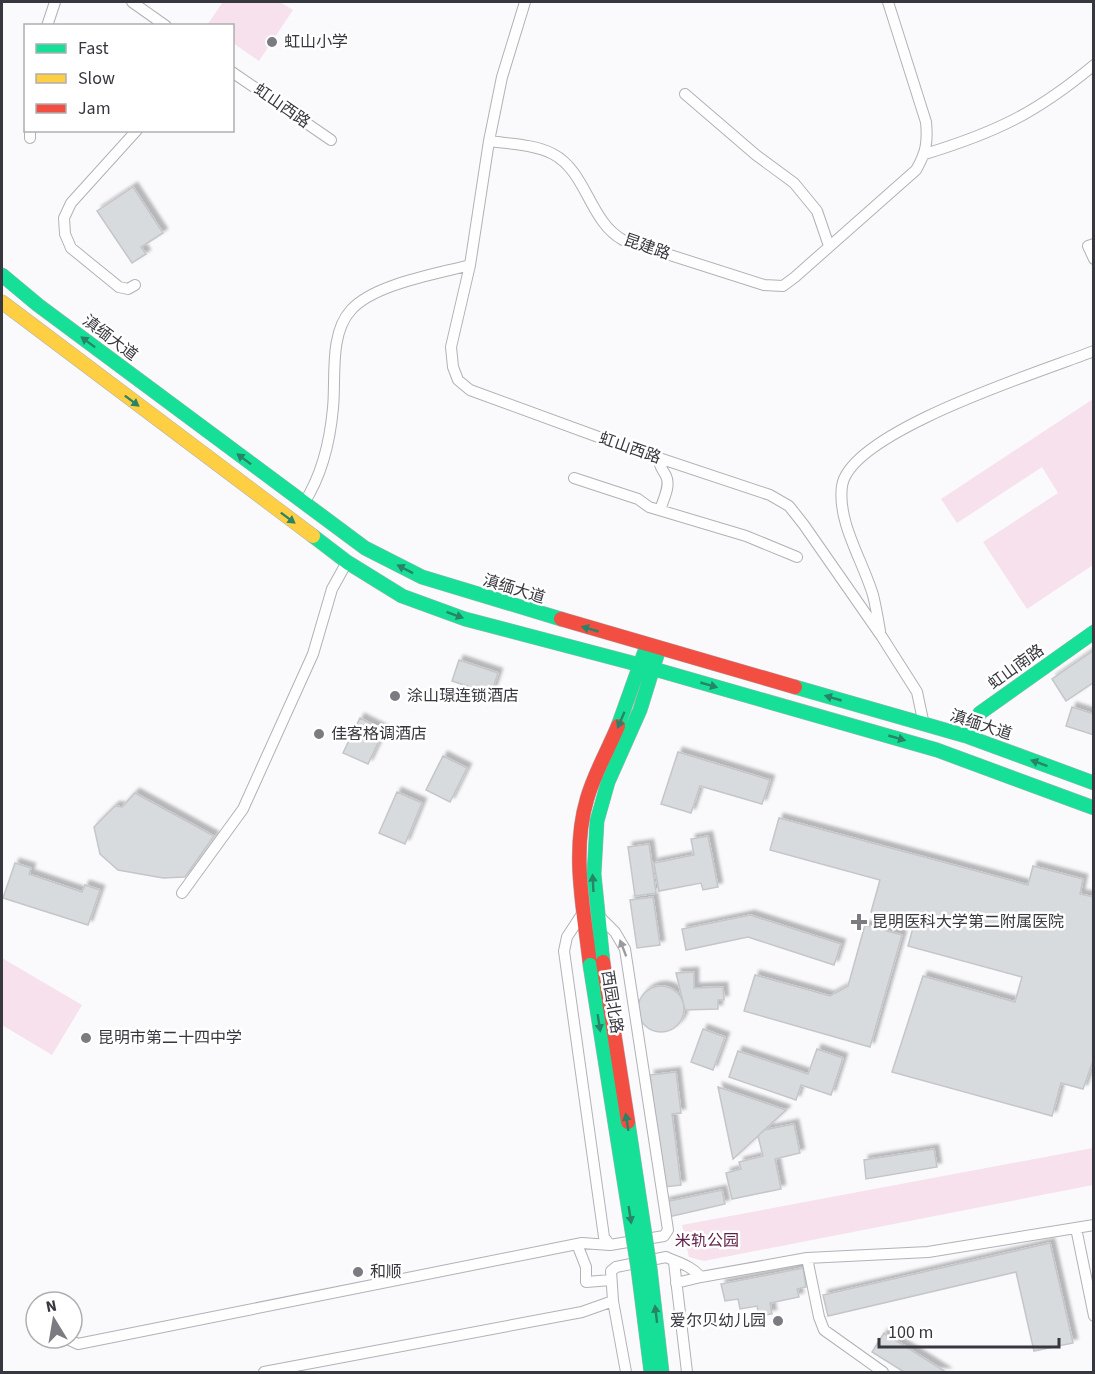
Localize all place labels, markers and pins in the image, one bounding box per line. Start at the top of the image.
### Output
place label: 虹山小学 [284,31,348,53]
marker: 虹山小学 [265,35,279,49]
place label: 涂山璟连锁酒店 [407,685,519,707]
marker: 涂山璟连锁酒店 [388,689,402,703]
place label: 佳客格调酒店 [331,723,427,745]
marker: 佳客格调酒店 [312,727,326,741]
place label: 昆明医科大学第二附属医院 [872,911,1064,933]
marker: 昆明医科大学第二附属医院 [850,913,868,931]
place label: 昆明市第二十四中学 [98,1027,242,1049]
marker: 昆明市第二十四中学 [79,1031,93,1045]
place label: 和顺 [370,1261,402,1283]
marker: 和顺 [351,1265,365,1279]
place label: 爱尔贝幼儿园 [670,1310,766,1332]
marker: 爱尔贝幼儿园 [771,1314,785,1328]

